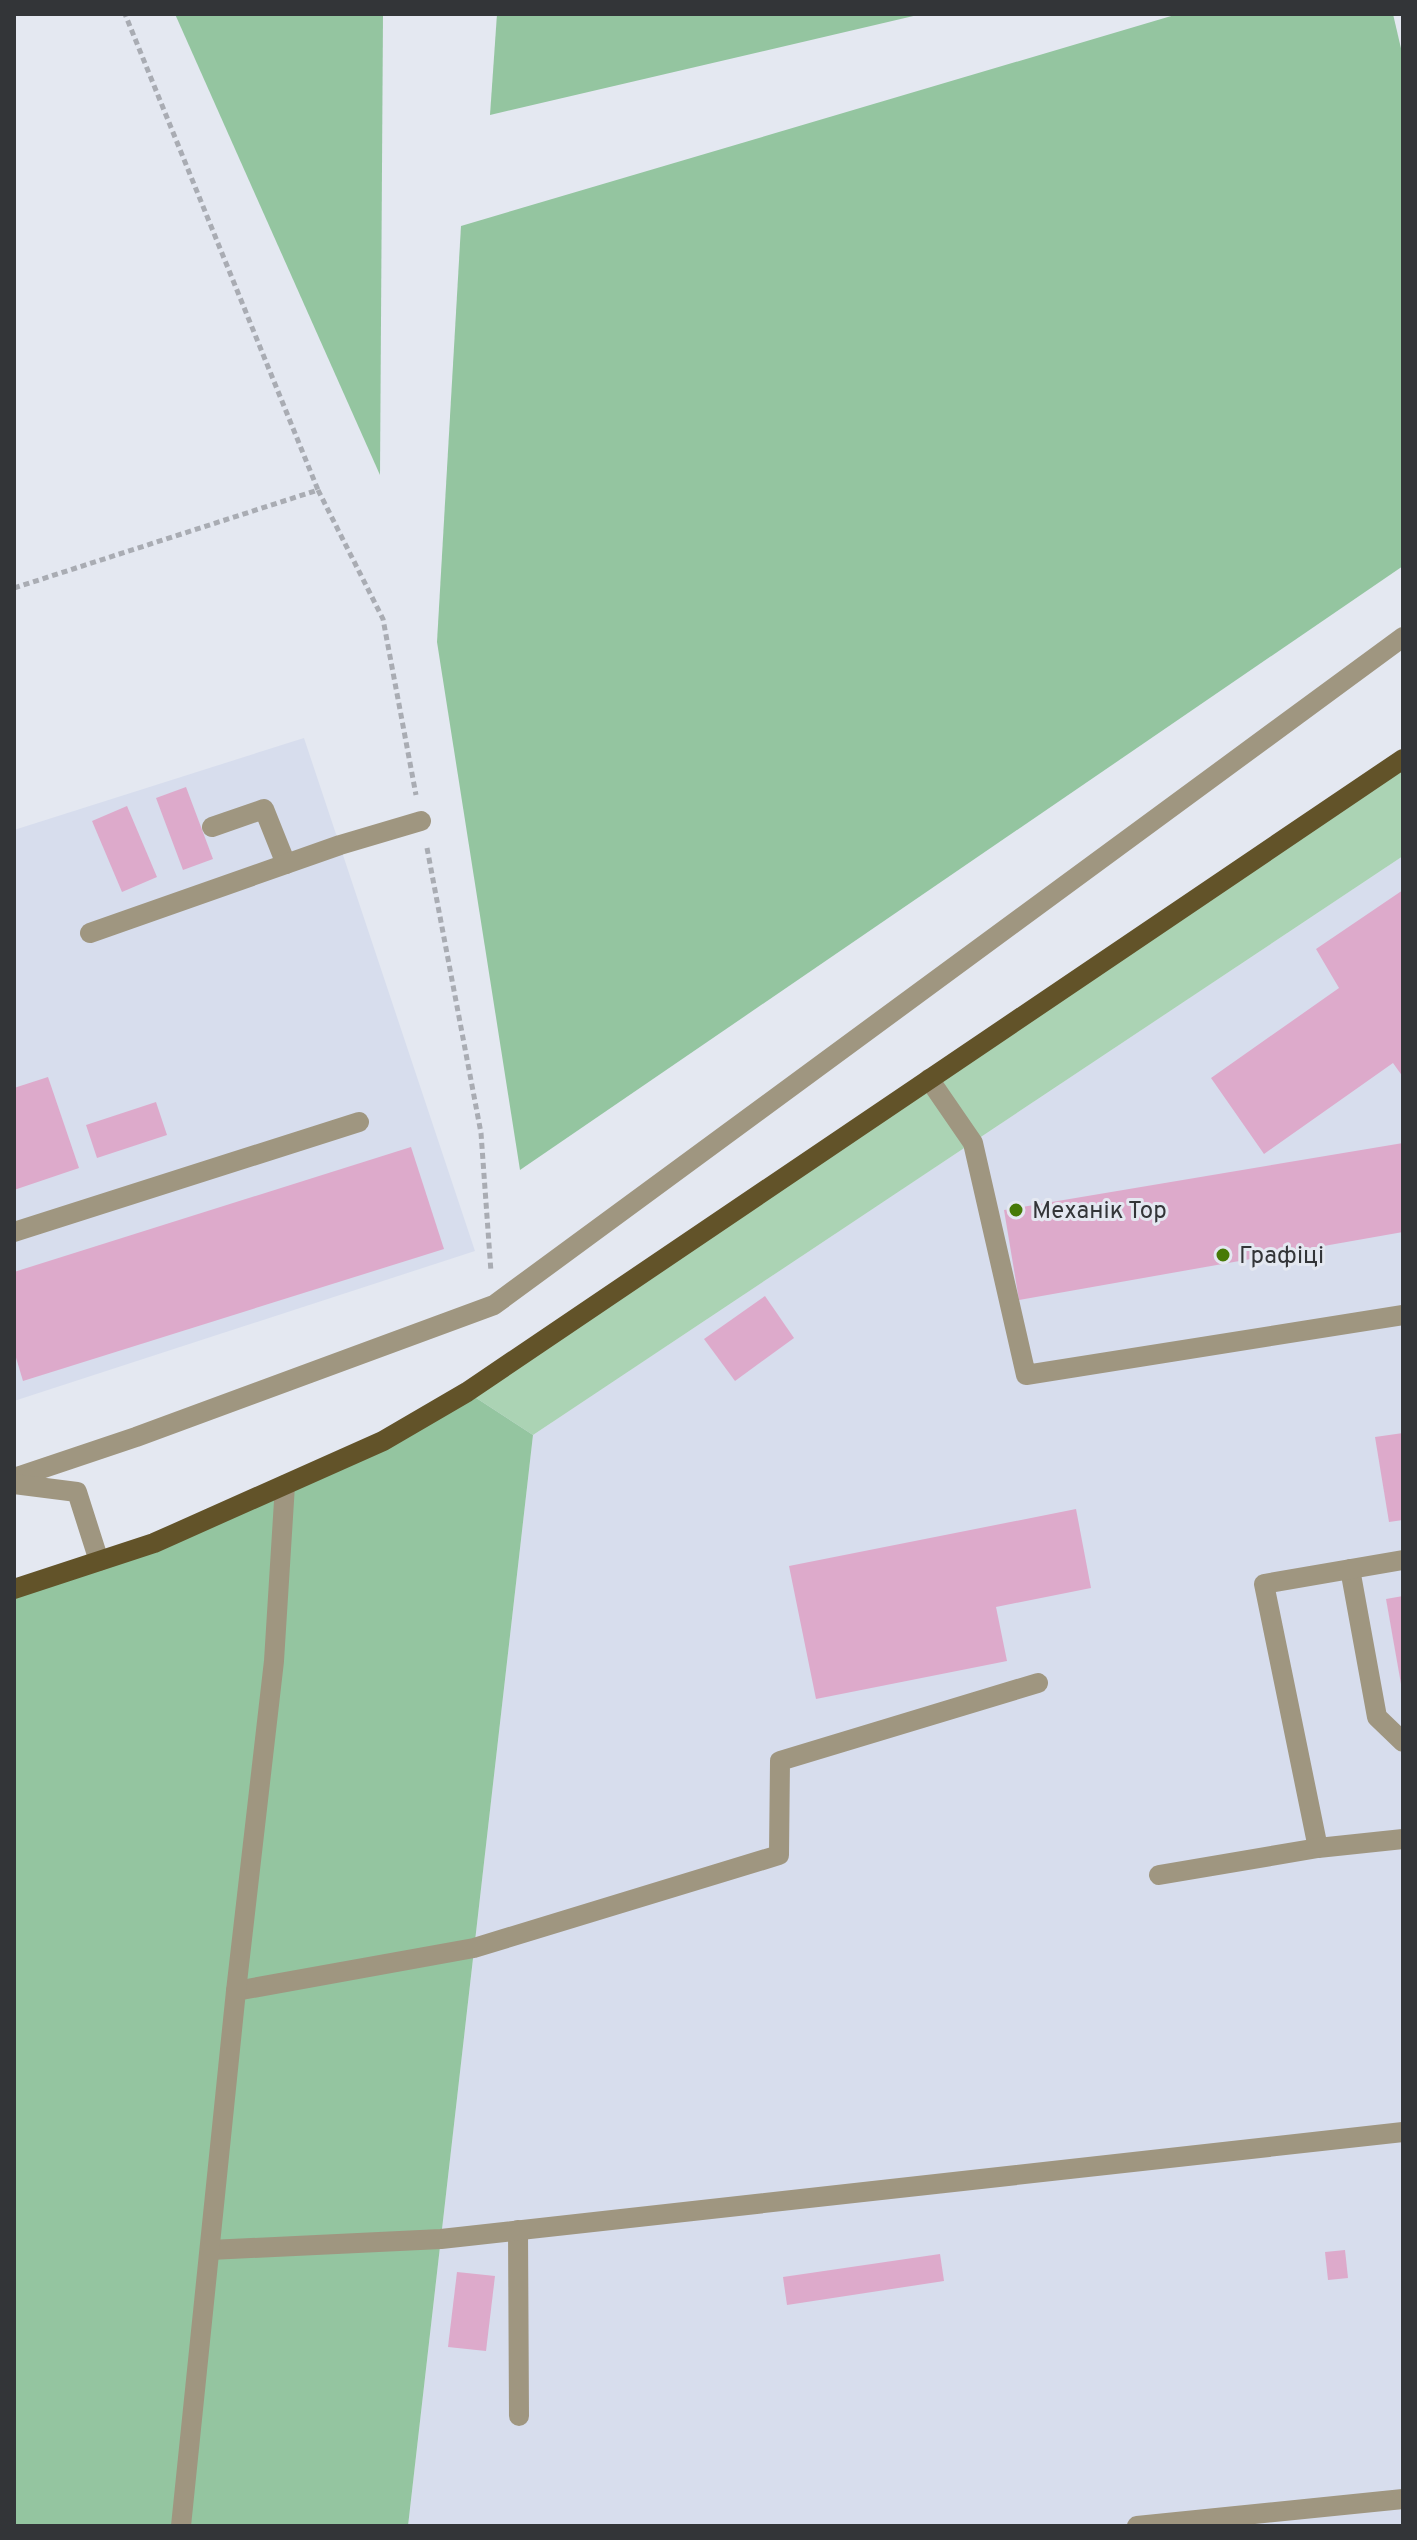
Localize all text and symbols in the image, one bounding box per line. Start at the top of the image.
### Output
place label: Механік Тор [1032,1197,1167,1227]
marker: Механік Тор [1007,1201,1025,1219]
place label: Графіці [1239,1242,1324,1272]
marker: Графіці [1214,1246,1232,1264]

